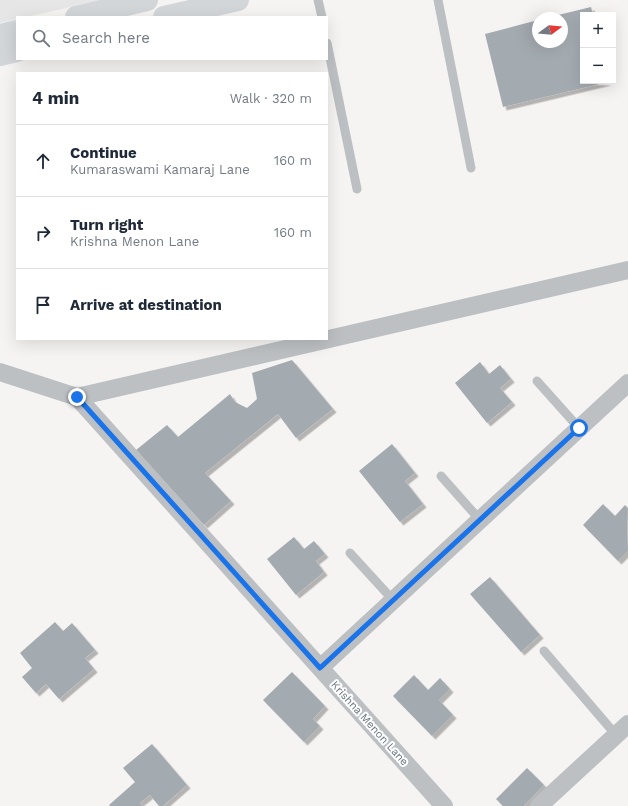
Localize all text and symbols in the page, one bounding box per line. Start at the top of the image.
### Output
north arrow [532,12,568,48]
map controls [580,12,616,84]
button: + [580,12,616,48]
search box [16,16,328,60]
icon: search [30,27,52,49]
text: Search here [62,29,150,47]
button: − [580,48,616,84]
text: 4 min [32,88,79,108]
text: Walk · 320 m [230,91,312,106]
text: Continue [70,144,137,162]
icon: ahead [32,150,54,172]
text: 160 m [274,153,312,168]
text: Kumaraswami Kamaraj Lane [70,162,250,177]
text: Turn right [70,216,143,234]
icon: right [32,222,54,244]
text: 160 m [274,225,312,240]
text: Krishna Menon Lane [70,234,199,249]
icon: arrive [32,294,54,316]
text: Arrive at destination [70,296,222,314]
route end [68,388,86,406]
route start [570,419,588,437]
street label: Krishna Menon Lane [328,678,411,768]

